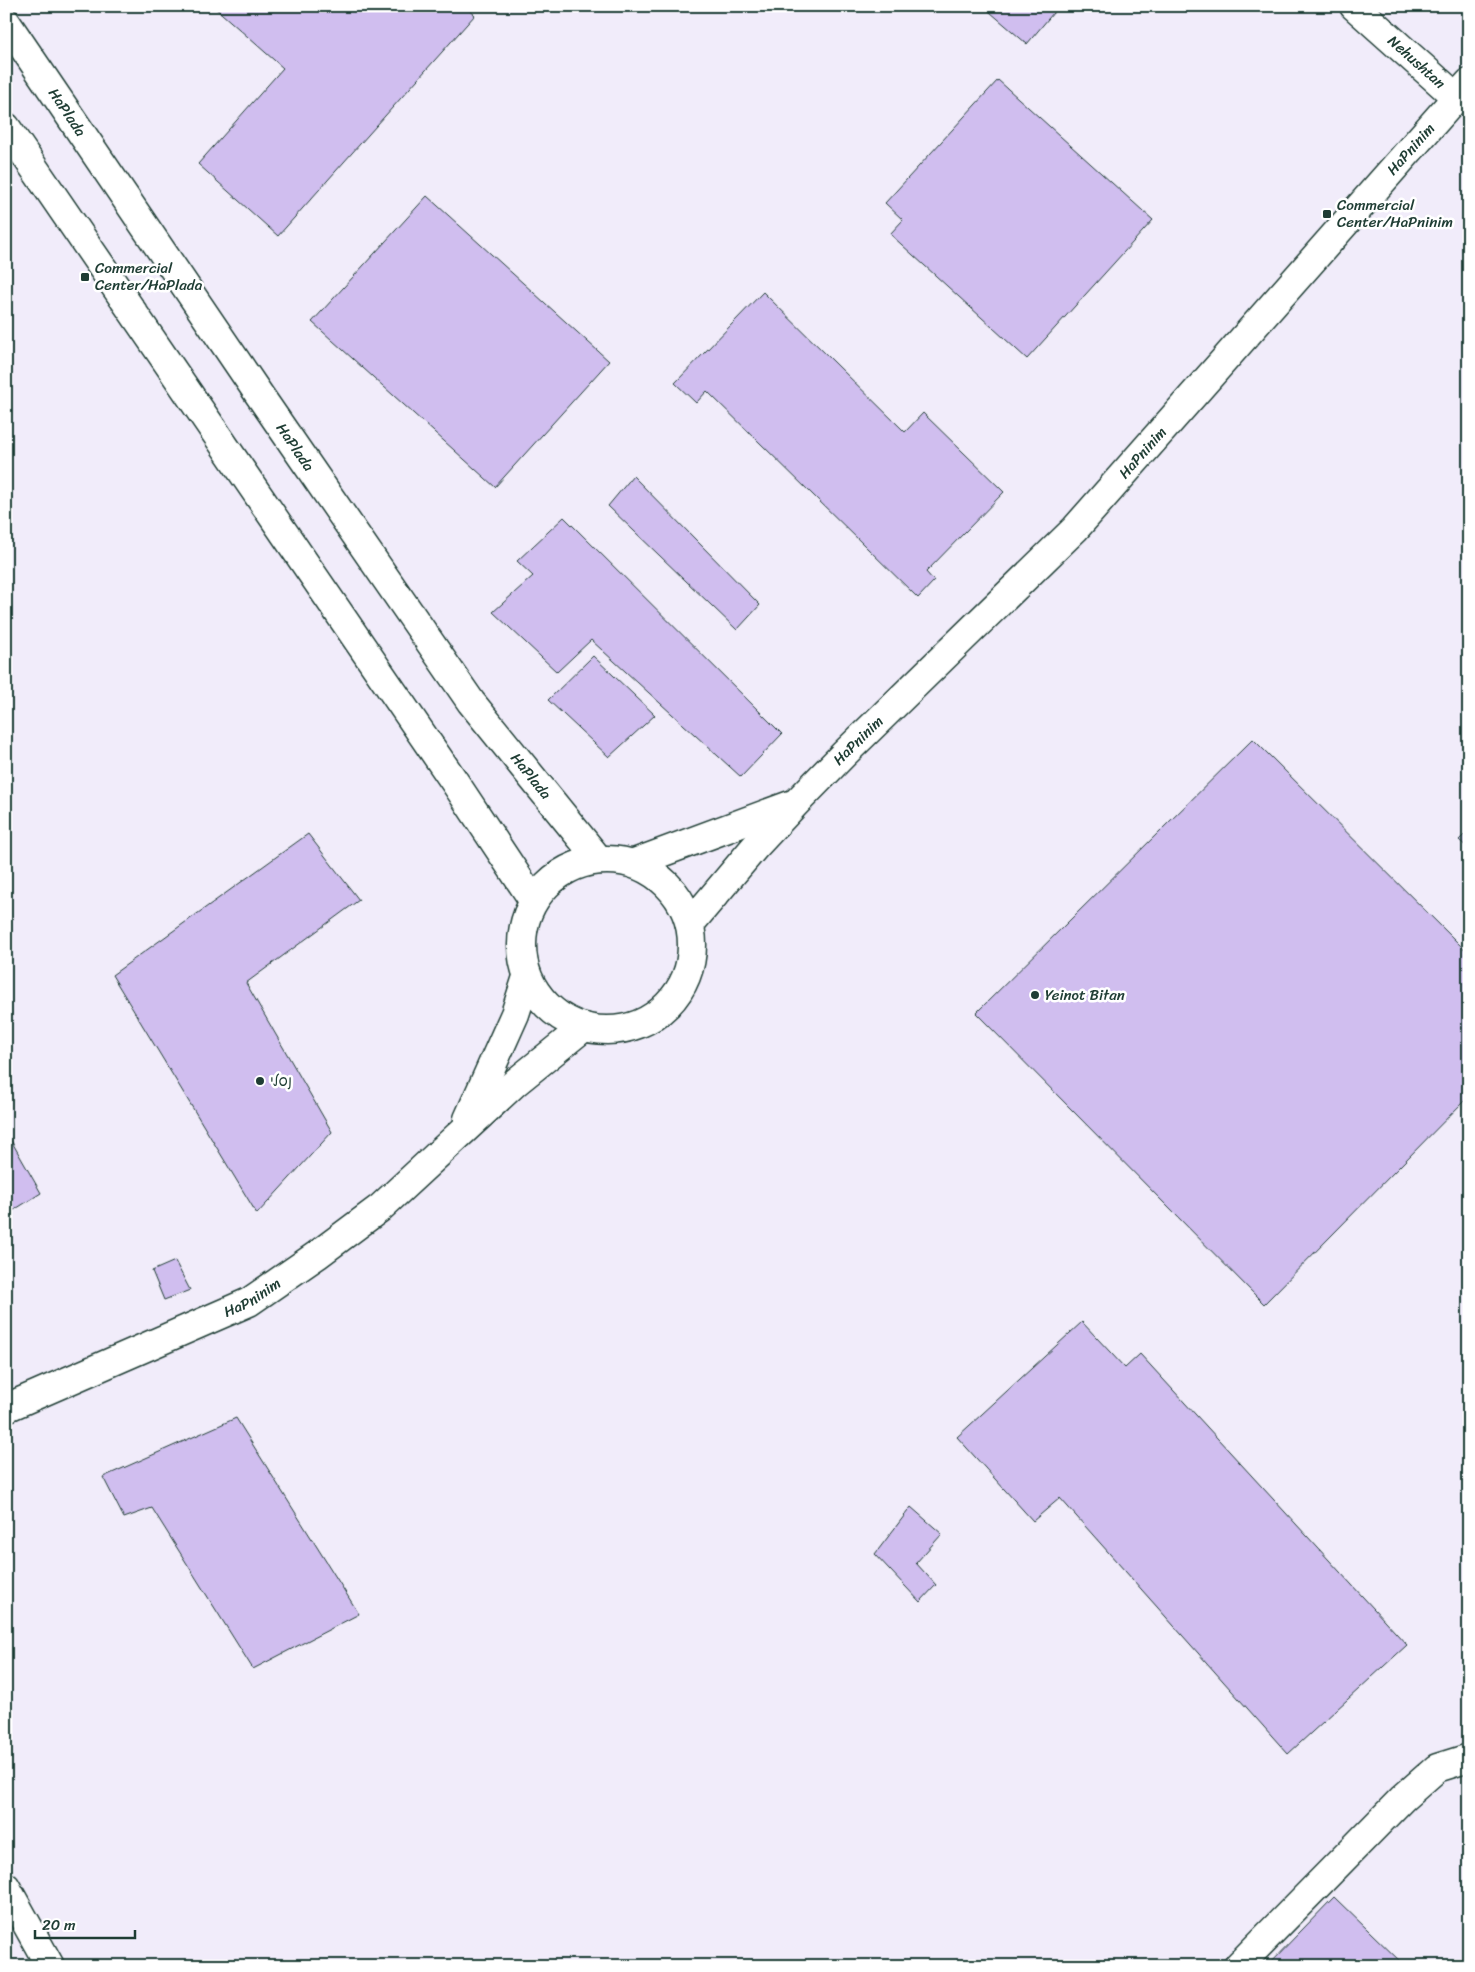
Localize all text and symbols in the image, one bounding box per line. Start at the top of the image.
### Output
street label: Nehushtan [1382,29,1452,95]
street label: HaPlada [41,82,93,142]
street label: HaPninim [1380,117,1441,181]
place label: Commercial Center/HaPninim [1337,192,1453,235]
marker: Commercial Center/HaPninim [1321,208,1333,220]
place label: Commercial Center/HaPlada [95,255,203,298]
marker: Commercial Center/HaPlada [79,271,91,283]
street label: HaPlada [269,417,321,477]
street label: HaPninim [1112,420,1173,485]
street label: HaPninim [826,709,890,772]
street label: HaPlada [504,747,558,806]
place label: Yeinot Bitan [1045,982,1125,1008]
marker: Yeinot Bitan [1029,989,1041,1001]
place label: נסלי [270,1068,292,1094]
marker: נסלי [254,1075,266,1087]
street label: HaPninim [219,1271,286,1325]
scale bar [35,1907,135,1939]
text: 20 m [42,1912,76,1938]

